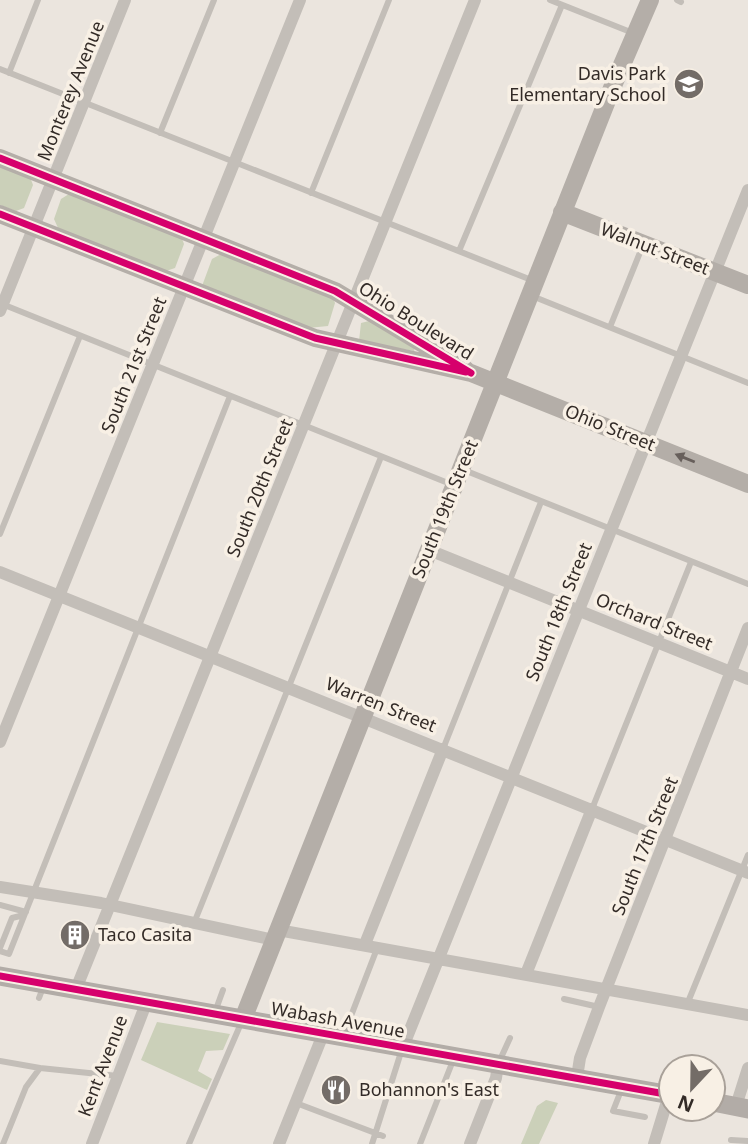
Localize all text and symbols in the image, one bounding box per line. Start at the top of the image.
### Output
street label: Monterey Avenue [31,17,109,164]
place label: Davis Park Elementary School [509,61,666,106]
school or university icon: Davis Park Elementary School [672,67,706,101]
street label: Walnut Street [597,216,714,280]
street label: Ohio Boulevard [355,275,478,365]
street label: South 21st Street [95,293,172,436]
street label: Ohio Street [562,398,660,456]
street label: South 20th Street [220,414,298,560]
street label: South 19th Street [405,435,483,581]
one-way arrow [674,452,695,463]
street label: South 18th Street [519,538,597,684]
street label: Orchard Street [592,587,717,656]
street label: Warren Street [323,671,441,737]
street label: South 17th Street [605,772,683,918]
building icon: Taco Casita [58,918,92,952]
place label: Taco Casita [98,922,192,946]
street label: Wabash Avenue [269,995,407,1043]
street label: Kent Avenue [72,1011,132,1120]
north arrow [657,1053,727,1123]
restaurant icon: Bohannon's East [319,1073,353,1107]
place label: Bohannon's East [359,1077,499,1101]
text: N [674,1089,698,1119]

